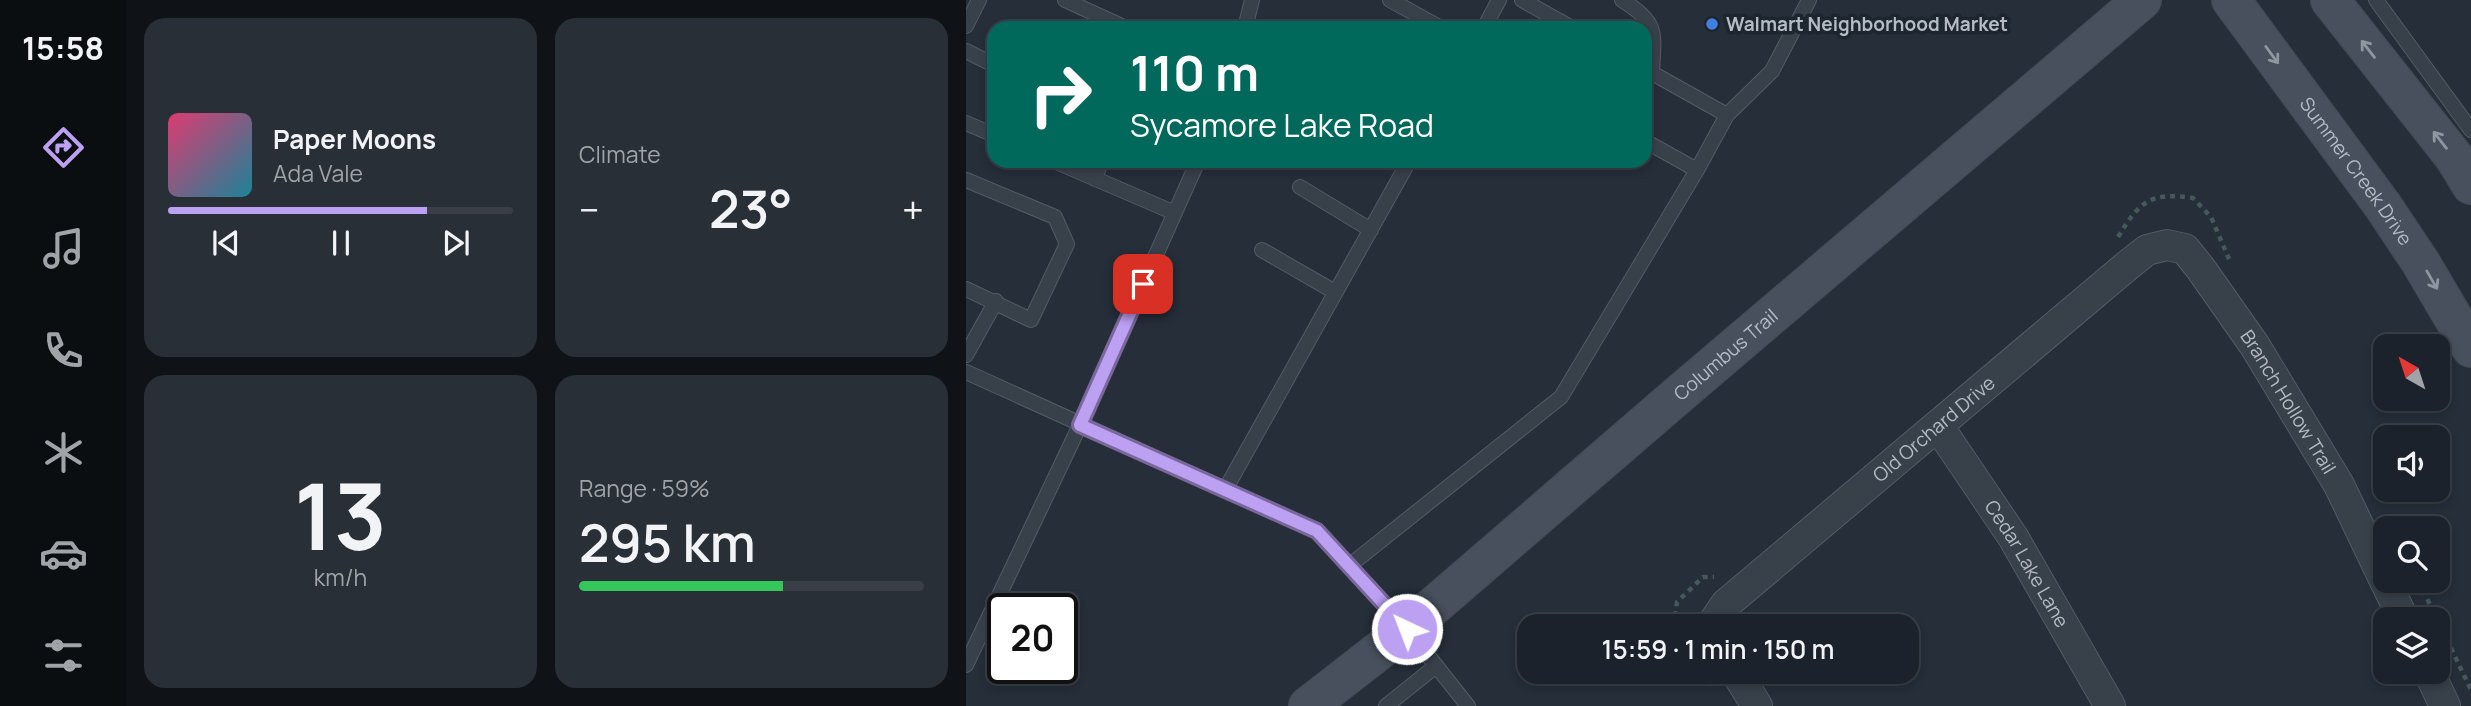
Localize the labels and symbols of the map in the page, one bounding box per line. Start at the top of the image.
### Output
place label: Walmart Neighborhood Market [1726,11,2008,37]
marker: Walmart Neighborhood Market [1704,16,1720,32]
one-way arrow [2361,40,2376,58]
one-way arrow [2265,45,2279,64]
street label: Summer Creek Drive [2294,92,2419,250]
one-way arrow [2433,131,2448,150]
pin [1113,254,1173,314]
one-way arrow [2425,270,2439,290]
street label: Columbus Trail [1668,303,1783,406]
street label: Branch Hollow Trail [2235,325,2342,479]
north arrow [2373,334,2450,411]
street label: Old Orchard Drive [1867,370,2000,488]
street label: Cedar Lake Lane [1979,495,2075,632]
position arrow [1370,592,1444,666]
speed limit sign: 20 [987,593,1078,684]

